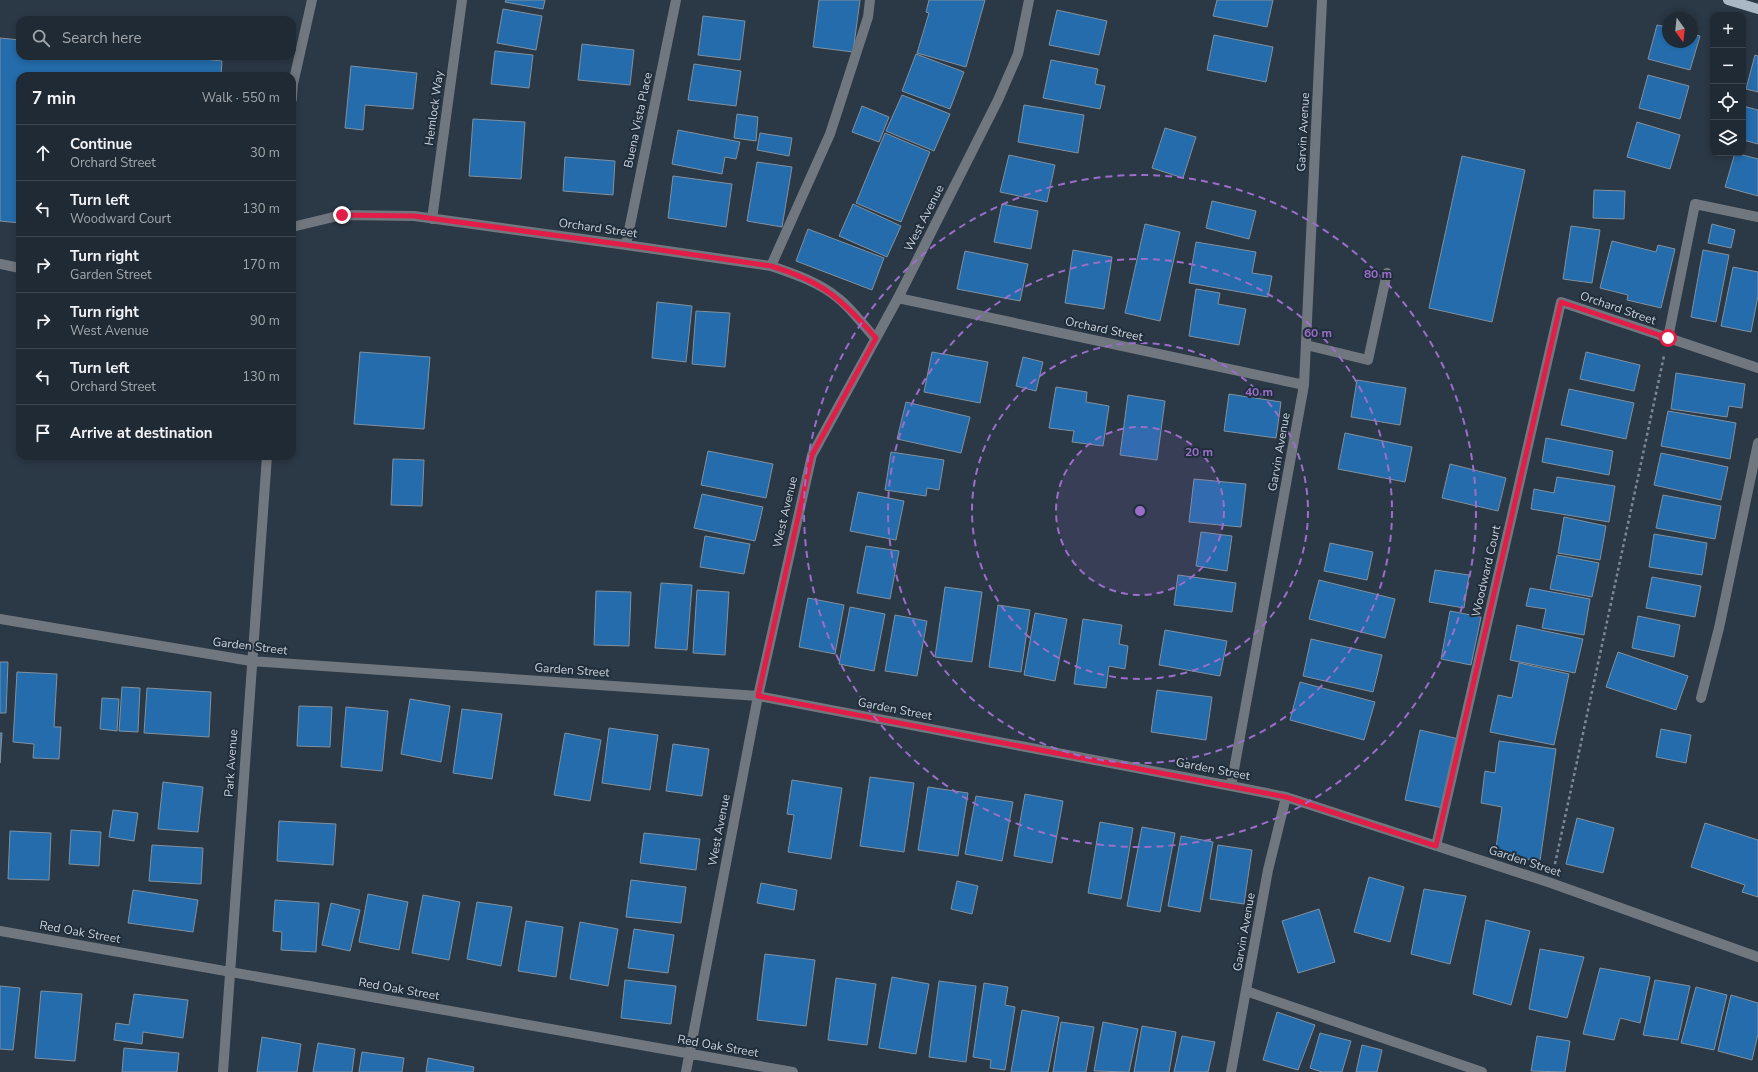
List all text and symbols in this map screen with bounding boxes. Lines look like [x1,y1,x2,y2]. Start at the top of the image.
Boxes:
north arrow [1662,12,1698,48]
map controls [1710,12,1746,156]
button: + [1710,12,1746,48]
search box [16,16,296,60]
icon: search [30,27,52,49]
text: Search here [62,28,142,48]
button: − [1710,48,1746,84]
street label: Hemlock Way [421,69,447,147]
street label: Buena Vista Place [620,71,656,169]
button: locate [1710,84,1746,120]
text: 7 min [32,87,76,110]
text: Walk · 550 m [202,89,280,107]
street label: Garvin Avenue [1293,92,1313,172]
button: layers [1710,120,1746,156]
text: Continue [70,134,132,154]
icon: ahead [32,142,54,164]
text: 30 m [250,144,280,162]
text: Orchard Street [70,154,156,172]
street label: West Avenue [900,182,948,254]
text: Turn left [70,190,129,210]
icon: left [32,198,54,220]
text: 130 m [242,200,280,218]
route end [333,206,351,224]
text: Woodward Court [70,210,171,228]
street label: Orchard Street [558,215,639,242]
text: Turn right [70,246,139,266]
icon: right [32,254,54,276]
text: 170 m [242,256,280,274]
text: Garden Street [70,266,152,284]
text: 80 m [1364,266,1392,282]
street label: Orchard Street [1578,288,1659,329]
text: Turn right [70,302,139,322]
icon: right [32,310,54,332]
text: 90 m [250,312,280,330]
street label: Orchard Street [1064,313,1145,345]
text: West Avenue [70,322,149,340]
text: 60 m [1304,325,1332,341]
route start [1659,329,1677,347]
text: Turn left [70,358,129,378]
icon: left [32,366,54,388]
text: 130 m [242,368,280,386]
text: Orchard Street [70,378,156,396]
text: 40 m [1245,384,1273,400]
street label: Garvin Avenue [1264,411,1294,493]
icon: arrive [32,422,54,444]
text: Arrive at destination [70,423,213,443]
text: 20 m [1185,444,1213,460]
street label: West Avenue [769,475,801,549]
centre of rings [1133,504,1147,518]
street label: Woodward Court [1468,523,1504,618]
street label: Garden Street [212,633,289,659]
street label: Garden Street [534,659,611,681]
street label: Garden Street [857,694,934,724]
street label: Park Avenue [221,729,241,797]
street label: Garden Street [1175,754,1252,784]
street label: West Avenue [704,793,734,867]
street label: Garden Street [1487,842,1564,880]
street label: Garvin Avenue [1229,891,1259,973]
street label: Red Oak Street [38,917,122,947]
street label: Red Oak Street [357,974,441,1004]
street label: Red Oak Street [676,1031,760,1061]

